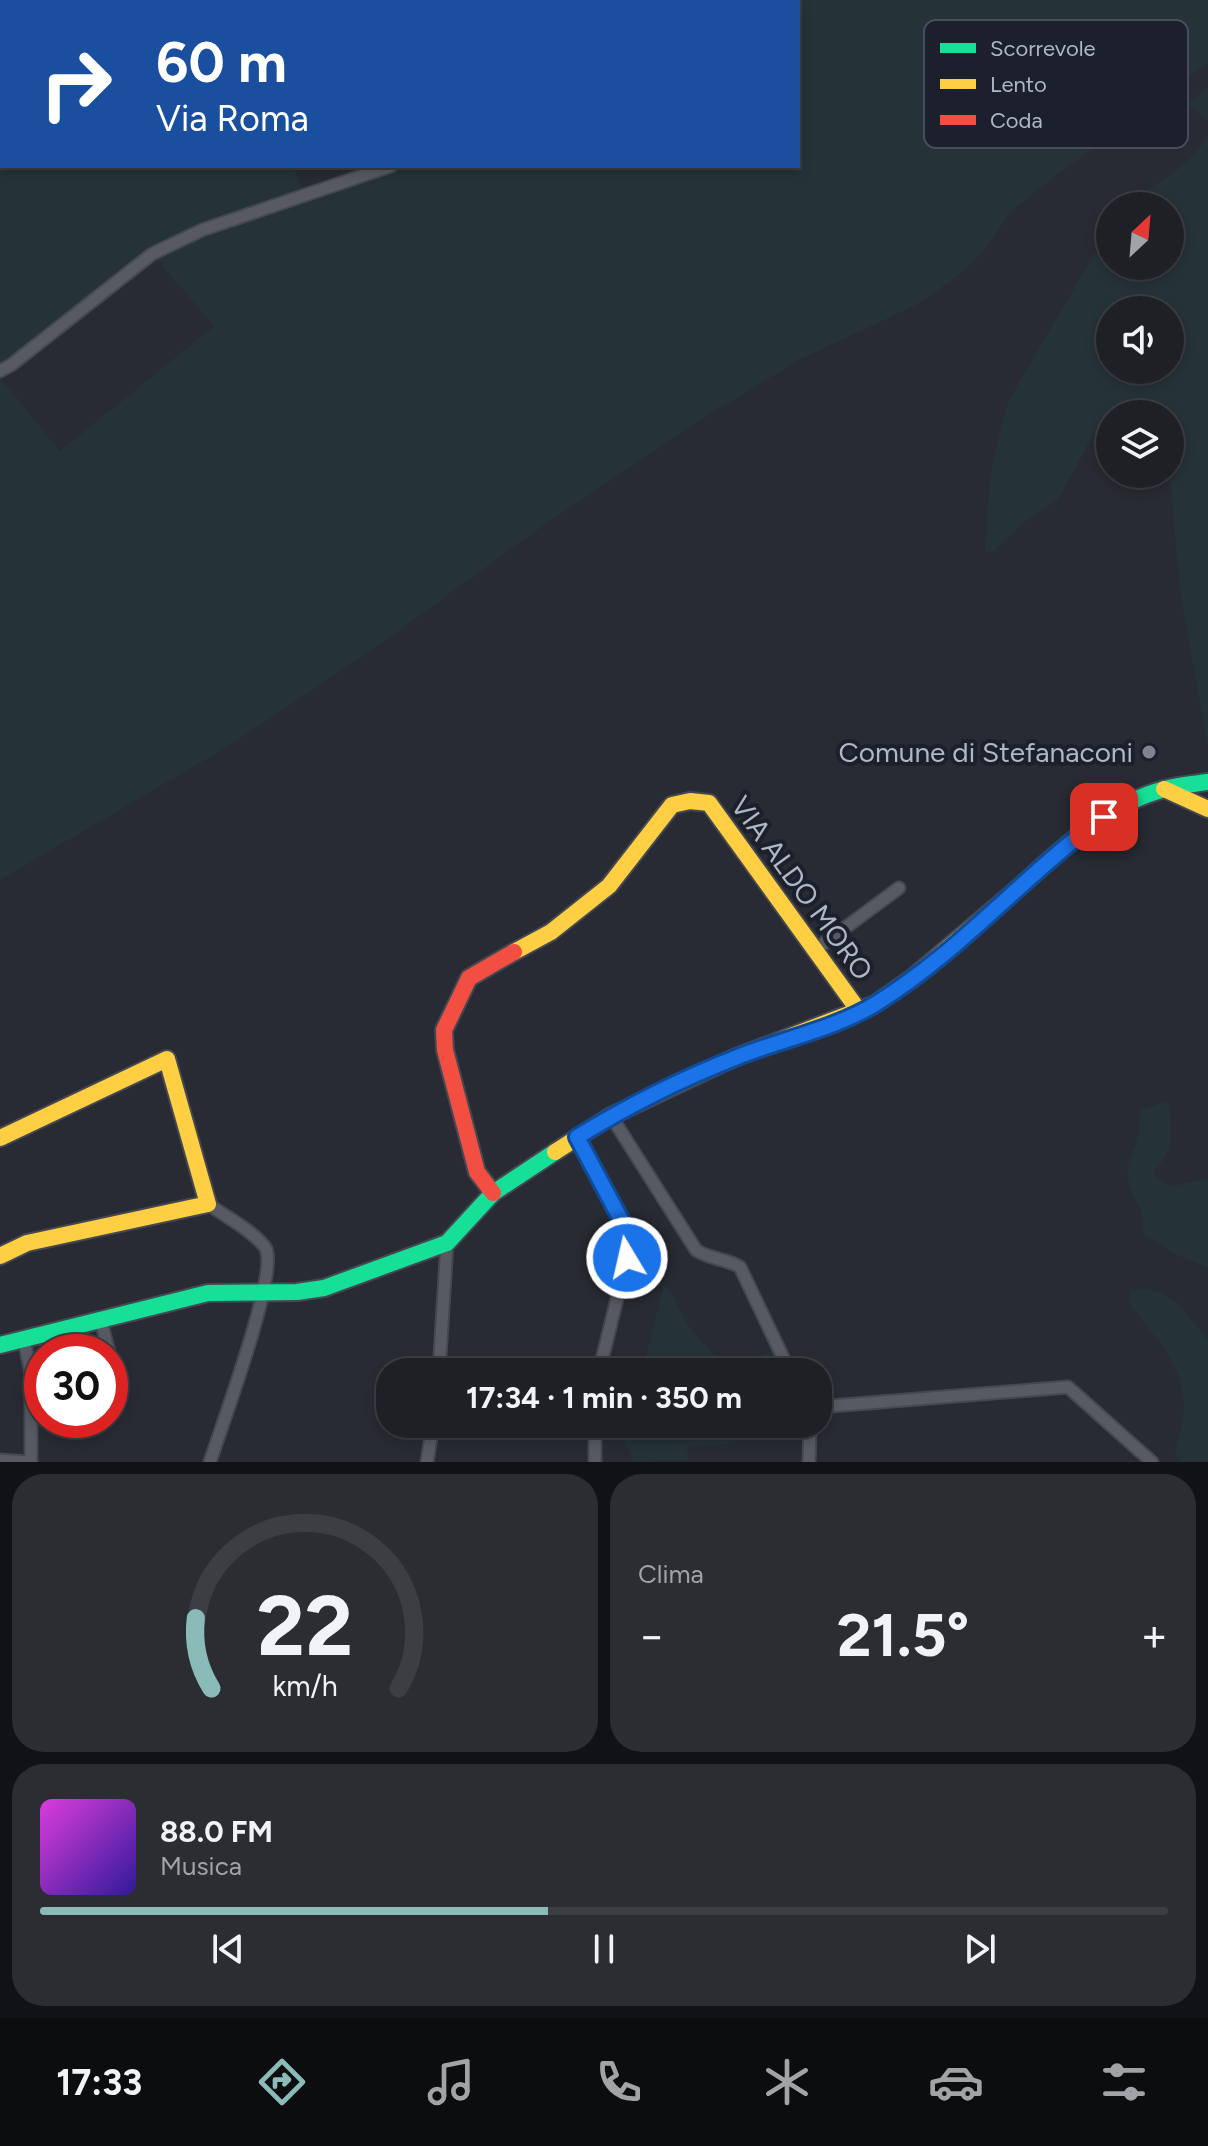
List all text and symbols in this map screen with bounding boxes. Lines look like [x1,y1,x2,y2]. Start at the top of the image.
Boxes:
legend [924,20,1188,148]
text: 60 m [156,29,287,96]
icon: right [24,32,128,136]
text: Scorrevole [990,35,1096,62]
text: Lento [990,71,1047,98]
text: Via Roma [156,97,309,140]
text: Coda [990,107,1043,134]
north arrow [1096,192,1184,280]
map controls [1096,192,1184,488]
button: sound [1096,296,1184,384]
button: layers [1096,400,1184,488]
place label: Comune di Stefanaconi [839,735,1133,769]
marker: Comune di Stefanaconi [1140,743,1158,761]
pin [1070,783,1138,851]
street label: VIA ALDO MORO [724,789,880,987]
icon: arrive [1082,795,1126,839]
position arrow [585,1216,669,1300]
speed limit sign: 30 [24,1334,128,1438]
text: 17:34 · 1 min · 350 m [466,1379,742,1416]
text: Clima [638,1558,704,1590]
text: 22 [257,1576,353,1676]
text: 21.5° [837,1599,969,1671]
text: − [638,1609,665,1662]
text: + [1141,1609,1168,1662]
text: km/h [272,1669,338,1703]
text: 88.0 FM [160,1813,273,1850]
text: Musica [160,1850,242,1882]
icon: previous [206,1927,250,1971]
icon: pause [582,1927,626,1971]
icon: next [958,1927,1002,1971]
icon: directions [254,2054,310,2110]
icon: music [423,2054,479,2110]
icon: phone [591,2054,647,2110]
icon: climate [759,2054,815,2110]
icon: car [928,2054,984,2110]
icon: filters [1096,2054,1152,2110]
text: 17:33 [56,2061,142,2104]

